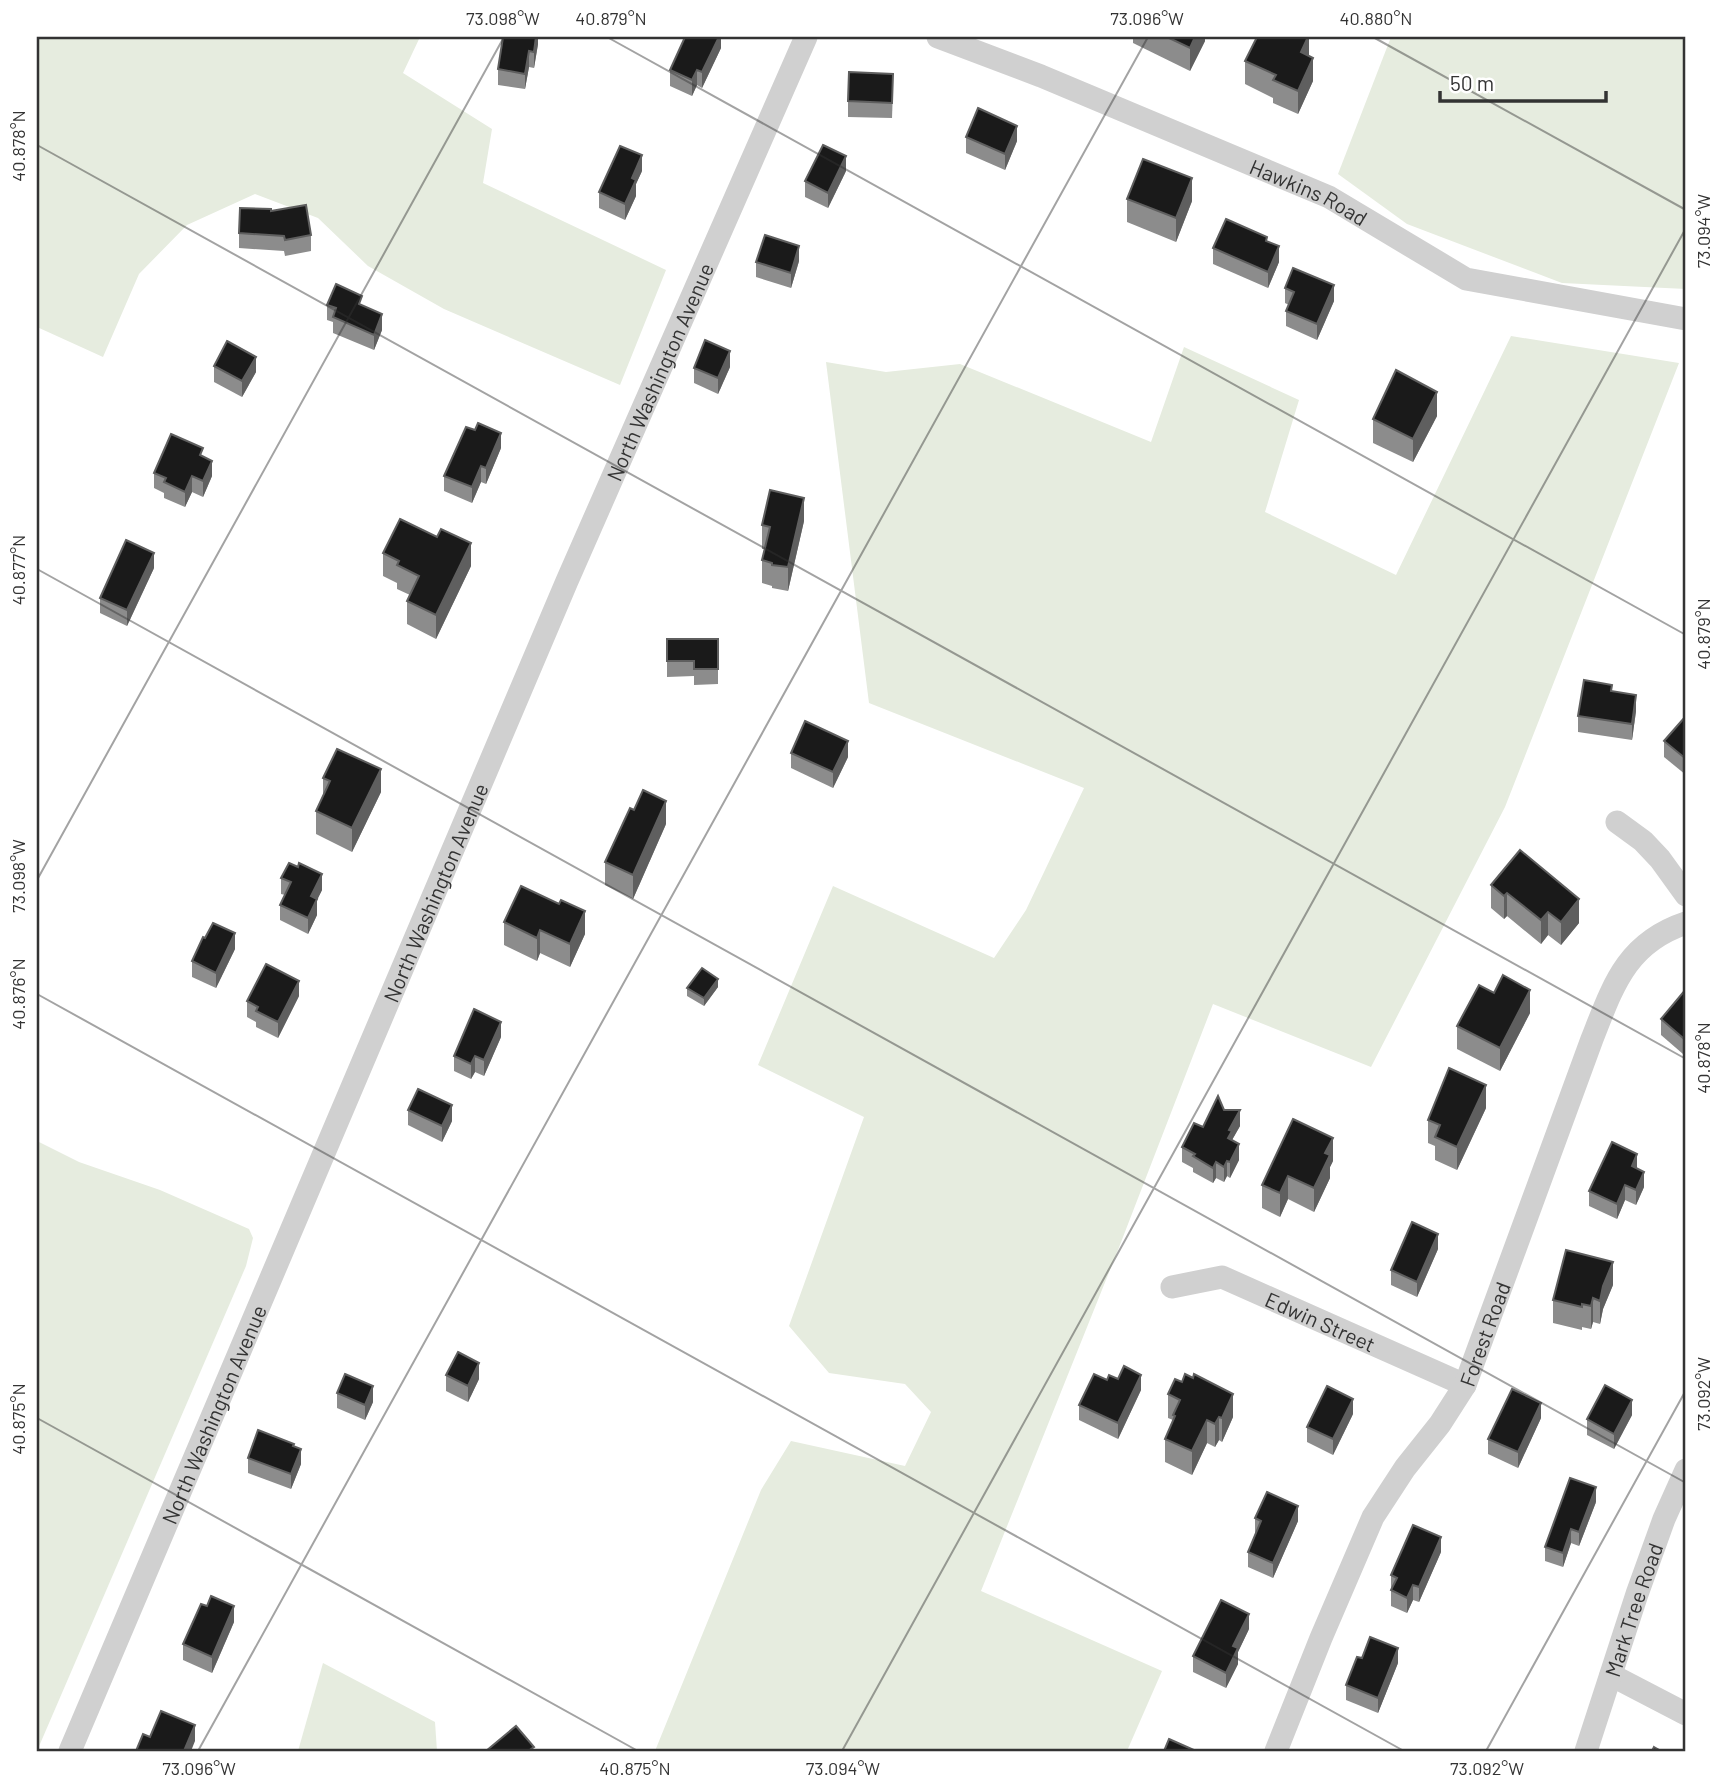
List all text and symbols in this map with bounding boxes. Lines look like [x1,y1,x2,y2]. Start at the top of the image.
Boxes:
text: 73.098°W [466,7,540,29]
text: 40.879°N [575,7,647,29]
text: 73.096°W [1110,7,1184,29]
text: 40.880°N [1339,7,1413,29]
scale bar [1440,60,1606,104]
text: 50 m [1450,70,1494,95]
text: 40.878°N [7,110,29,182]
street label: Hawkins Road [1246,153,1373,230]
text: 73.094°W [1692,194,1714,268]
street label: North Washington Avenue [600,259,718,484]
text: 40.877°N [7,535,29,605]
text: 40.879°N [1692,598,1714,670]
street label: North Washington Avenue [377,779,492,1006]
text: 73.098°W [7,839,29,913]
text: 40.876°N [7,958,29,1030]
text: 40.878°N [1692,1022,1714,1094]
street label: Forest Road [1453,1278,1514,1389]
street label: Edwin Street [1262,1286,1380,1356]
street label: North Washington Avenue [156,1301,271,1527]
text: 73.092°W [1692,1357,1714,1431]
text: 40.875°N [7,1383,29,1455]
street label: Mark Tree Road [1599,1539,1667,1680]
text: 73.096°W [162,1757,236,1779]
text: 40.875°N [599,1757,671,1779]
text: 73.094°W [806,1757,880,1779]
text: 73.092°W [1450,1757,1524,1779]

